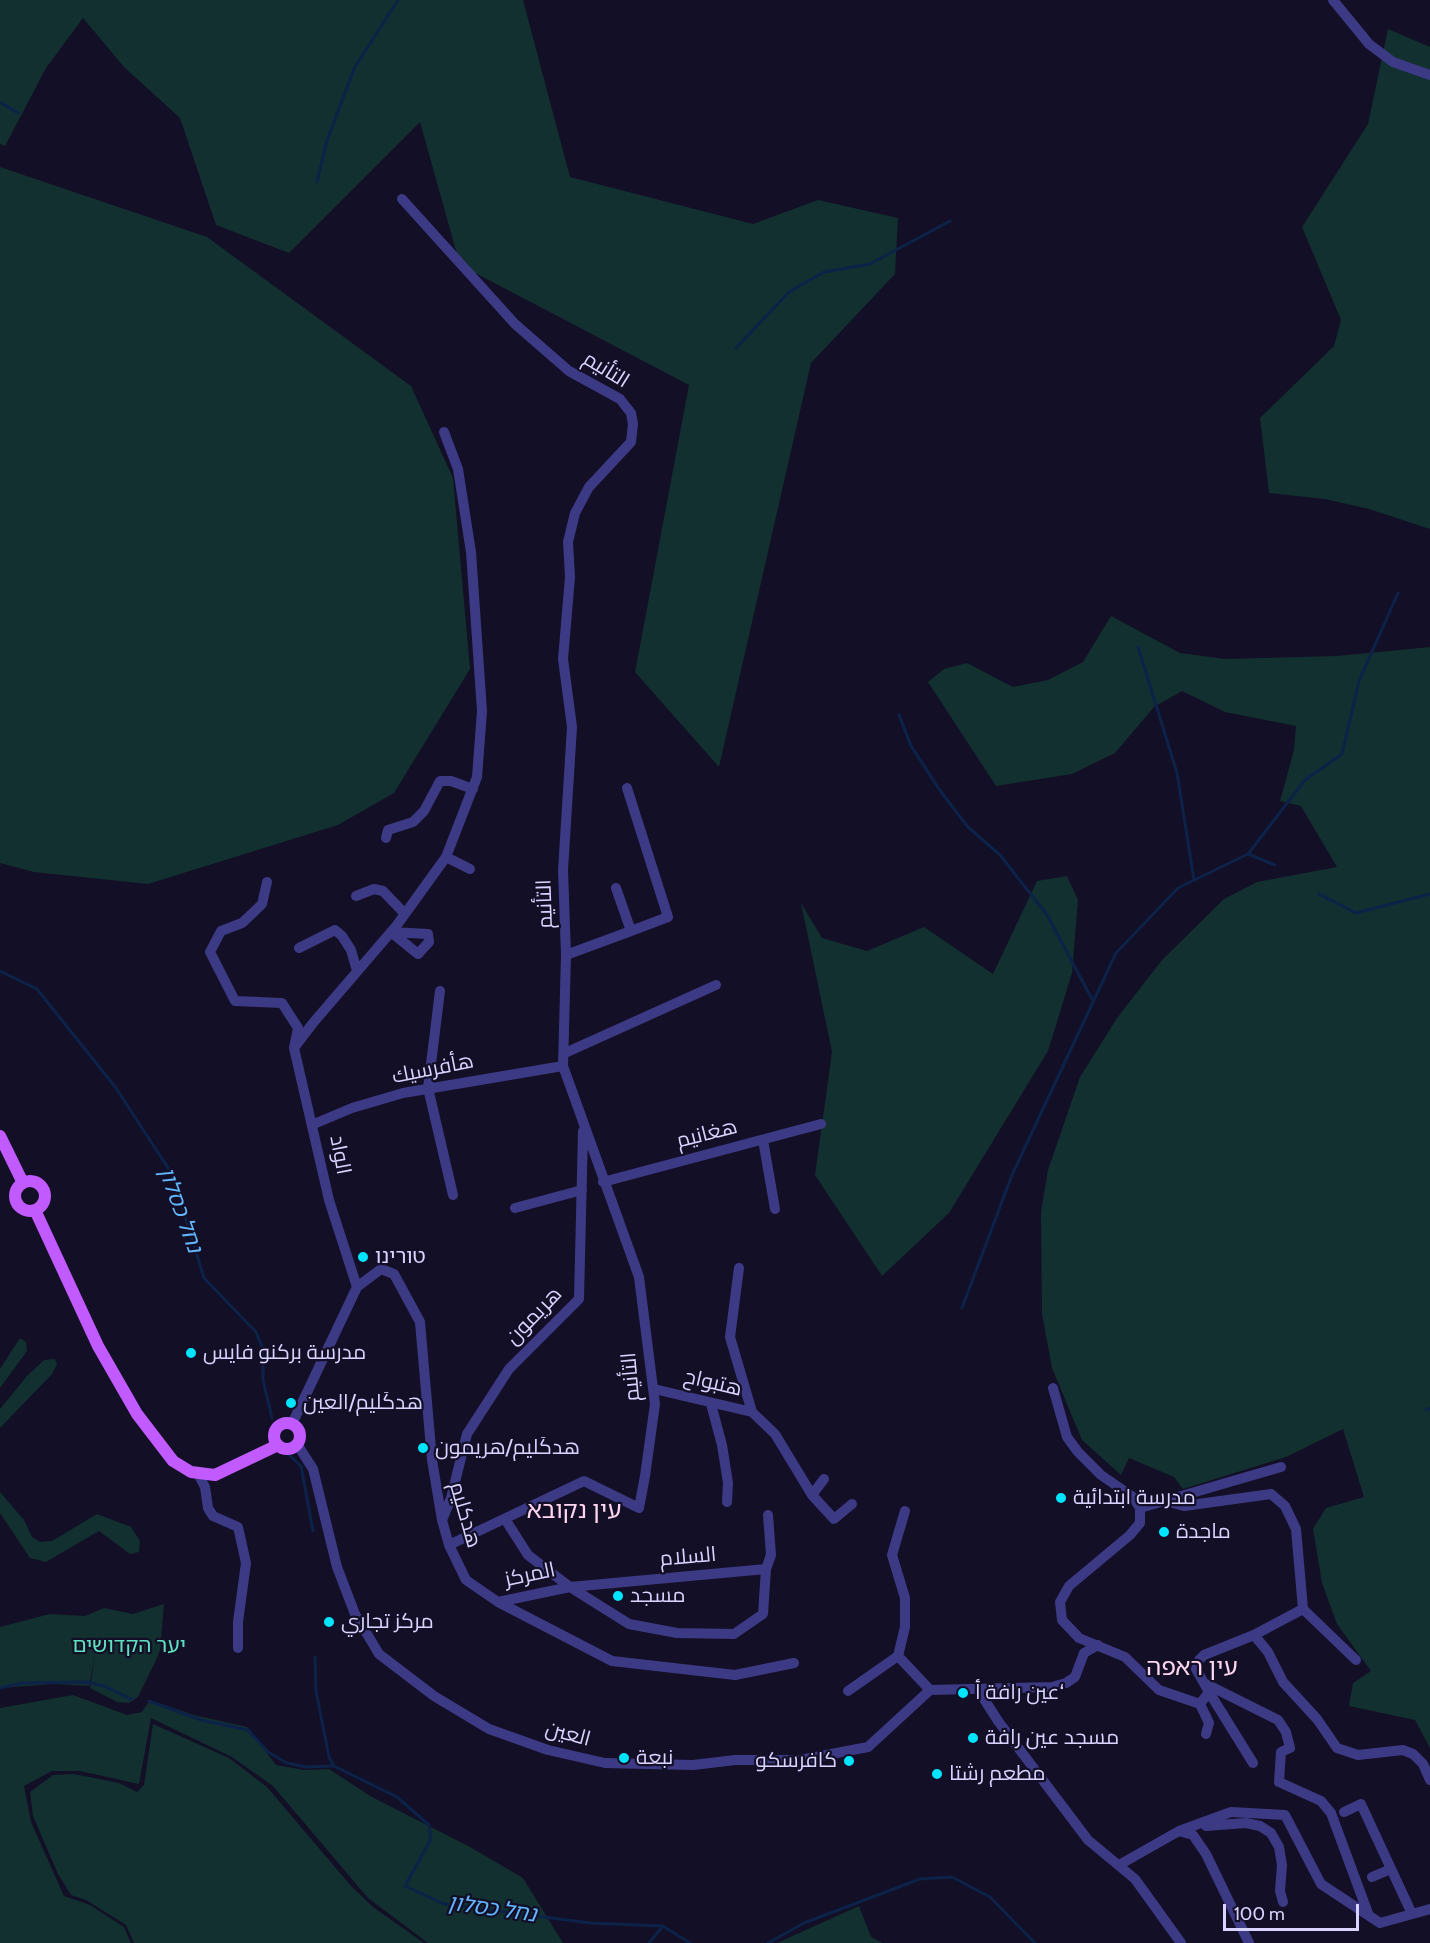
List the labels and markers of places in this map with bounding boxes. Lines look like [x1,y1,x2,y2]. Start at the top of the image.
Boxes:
place label: טורינו [375,1244,426,1270]
marker: טורינו [356,1250,370,1264]
place label: مدرسة بركنو فايس [203,1340,366,1366]
marker: مدرسة بركنو فايس [184,1346,198,1360]
place label: هدكَليم/العين [303,1390,423,1416]
marker: هدكَليم/العين [284,1396,298,1410]
place label: هدكَليم/هريمون [435,1435,580,1461]
marker: هدكَليم/هريمون [416,1441,430,1455]
place label: مدرسة ابتدائية [1073,1485,1196,1511]
marker: مدرسة ابتدائية [1054,1491,1068,1505]
place label: ماجدة [1176,1519,1231,1545]
marker: ماجدة [1157,1525,1171,1539]
place label: مسجد [630,1583,685,1609]
marker: مسجد [611,1589,625,1603]
place label: مركز تجاري [341,1609,434,1635]
marker: مركز تجاري [322,1615,336,1629]
place label: عين رافة أ‘ [975,1680,1064,1706]
marker: عين رافة أ‘ [956,1686,970,1700]
place label: مسجد عين رافة [985,1725,1119,1751]
marker: مسجد عين رافة [966,1731,980,1745]
place label: نبعة [636,1745,673,1771]
place label: كافرسكو [755,1748,837,1774]
marker: نبعة [617,1751,631,1765]
marker: كافرسكو [842,1754,856,1768]
place label: مطعم رشتا [949,1761,1045,1787]
marker: مطعم رشتا [930,1767,944,1781]

